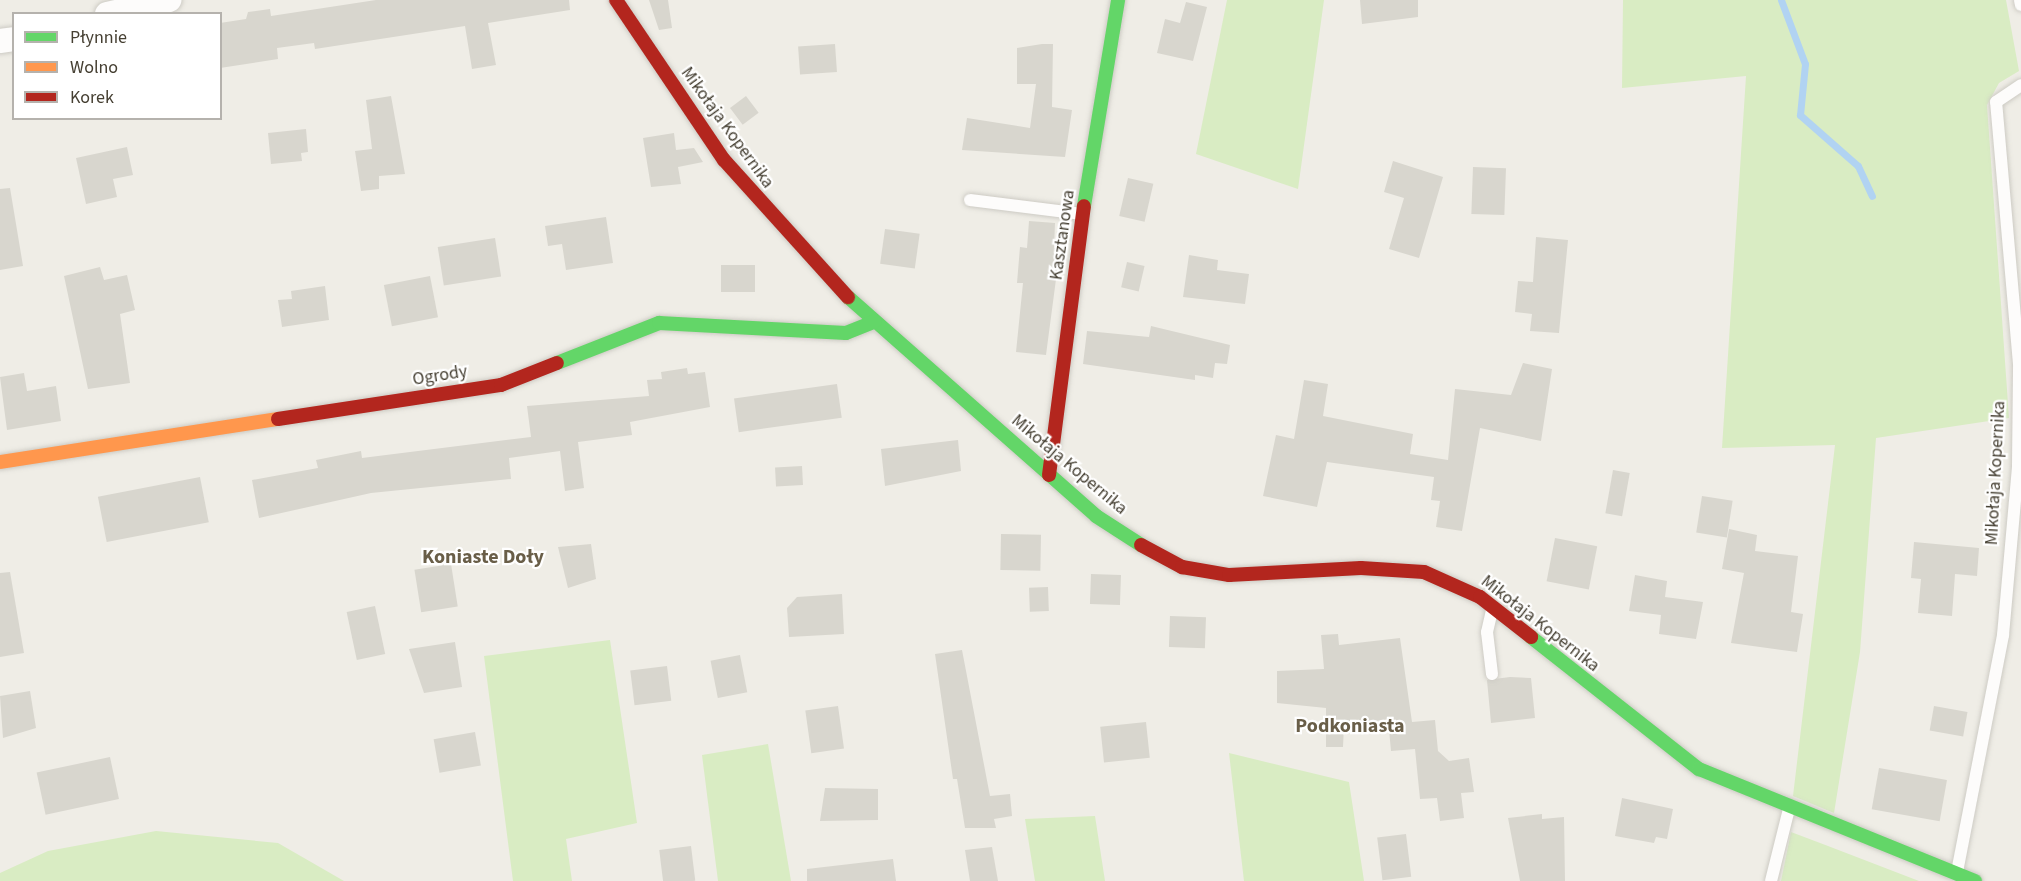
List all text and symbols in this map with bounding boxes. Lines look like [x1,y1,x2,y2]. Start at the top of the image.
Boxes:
legend [12,12,222,120]
text: Płynnie [70,25,127,50]
text: Wolno [70,55,118,80]
street label: Mikołaja Kopernika [676,63,778,193]
text: Korek [70,85,114,110]
street label: Kasztanowa [1046,189,1080,281]
street label: Ogrody [411,361,469,391]
street label: Mikołaja Kopernika [1981,400,2011,546]
street label: Mikołaja Kopernika [1007,410,1131,520]
district label: Koniaste Doły [422,545,544,569]
street label: Mikołaja Kopernika [1476,571,1604,677]
district label: Podkoniasta [1295,714,1405,738]

